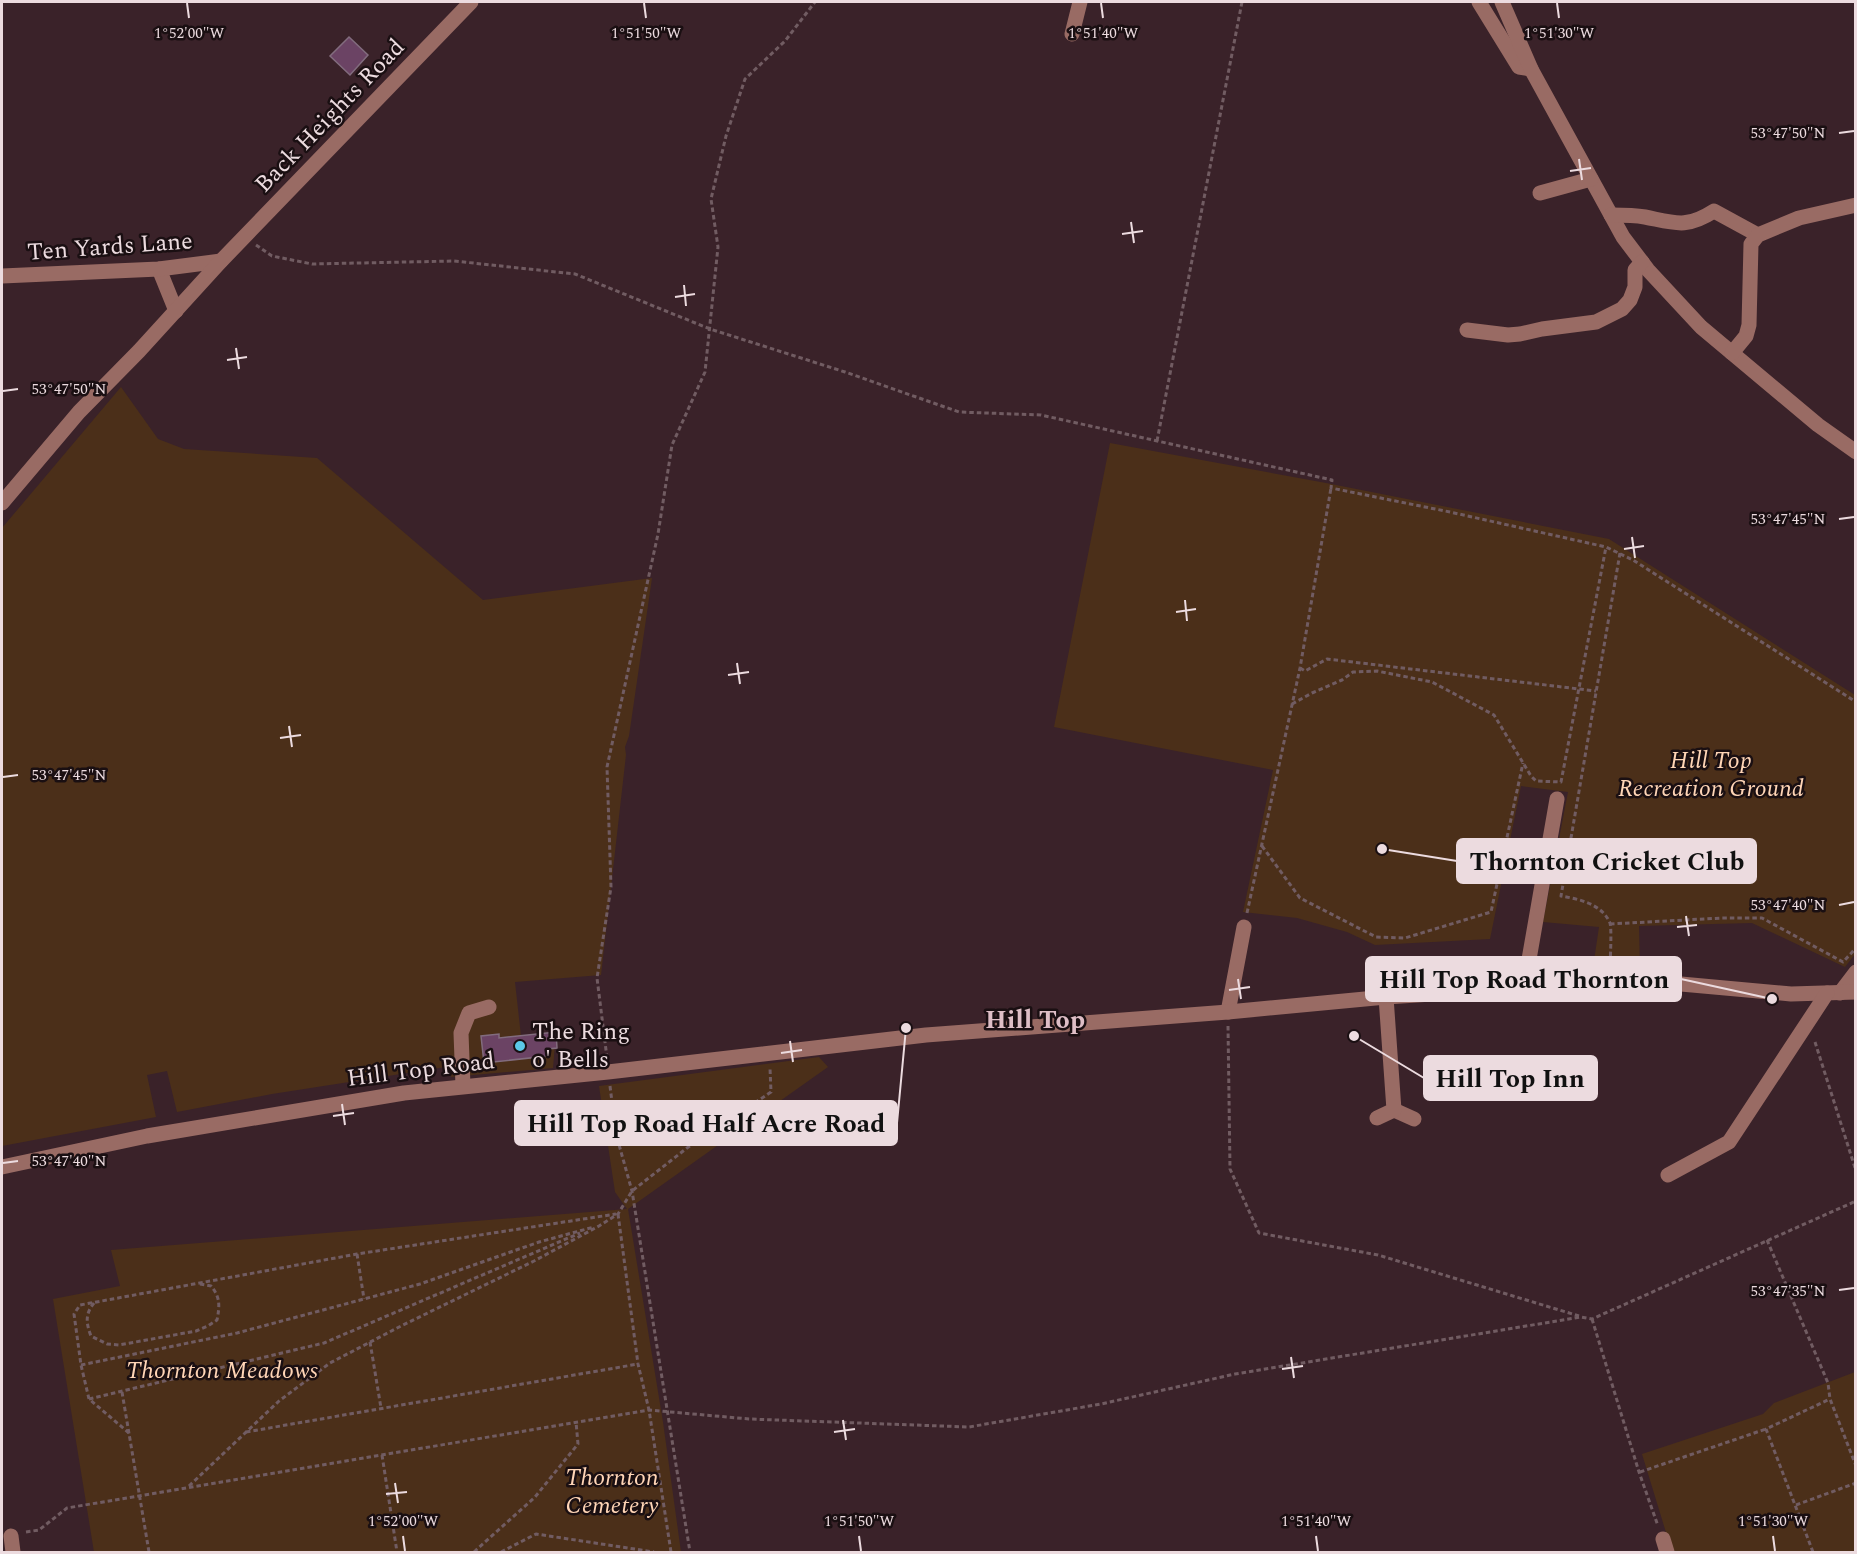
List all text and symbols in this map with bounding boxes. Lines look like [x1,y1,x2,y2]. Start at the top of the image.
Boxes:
text: 1°52'00"W [154,22,224,45]
text: 1°51'50"W [611,22,681,45]
text: 1°51'40"W [1068,22,1138,45]
text: 1°51'30"W [1524,22,1594,45]
street label: Back Heights Road [247,31,413,201]
text: 53°47'50"N [1751,122,1826,145]
street label: Ten Yards Lane [26,223,194,271]
text: 53°47'50"N [32,378,107,401]
text: 53°47'45"N [1751,508,1826,531]
park label: Hill Top Recreation Ground [1618,743,1804,807]
text: 53°47'45"N [32,764,107,787]
callout: Thornton Cricket Club [1457,839,1756,883]
text: Thornton Cricket Club [1470,842,1744,882]
text: 53°47'40"N [1751,894,1826,917]
callout: Hill Top Road Thornton [1366,957,1681,1001]
text: Hill Top Road Thornton [1379,960,1669,1000]
district label: Hill Top [985,1000,1085,1040]
place label: The Ring o' Bells [532,1014,630,1078]
marker: The Ring o' Bells [513,1039,527,1053]
street label: Hill Top Road [345,1043,497,1097]
callout: Hill Top Inn [1424,1056,1597,1100]
text: Hill Top Inn [1435,1059,1585,1099]
callout: Hill Top Road Half Acre Road [515,1101,897,1145]
text: Hill Top Road Half Acre Road [527,1104,885,1144]
text: 53°47'40"N [32,1150,107,1173]
text: 53°47'35"N [1751,1280,1826,1303]
park label: Thornton Meadows [126,1353,318,1389]
park label: Thornton Cemetery [565,1460,659,1524]
text: 1°52'00"W [368,1510,438,1533]
text: 1°51'50"W [824,1510,894,1533]
text: 1°51'40"W [1281,1510,1351,1533]
text: 1°51'30"W [1738,1510,1808,1533]

